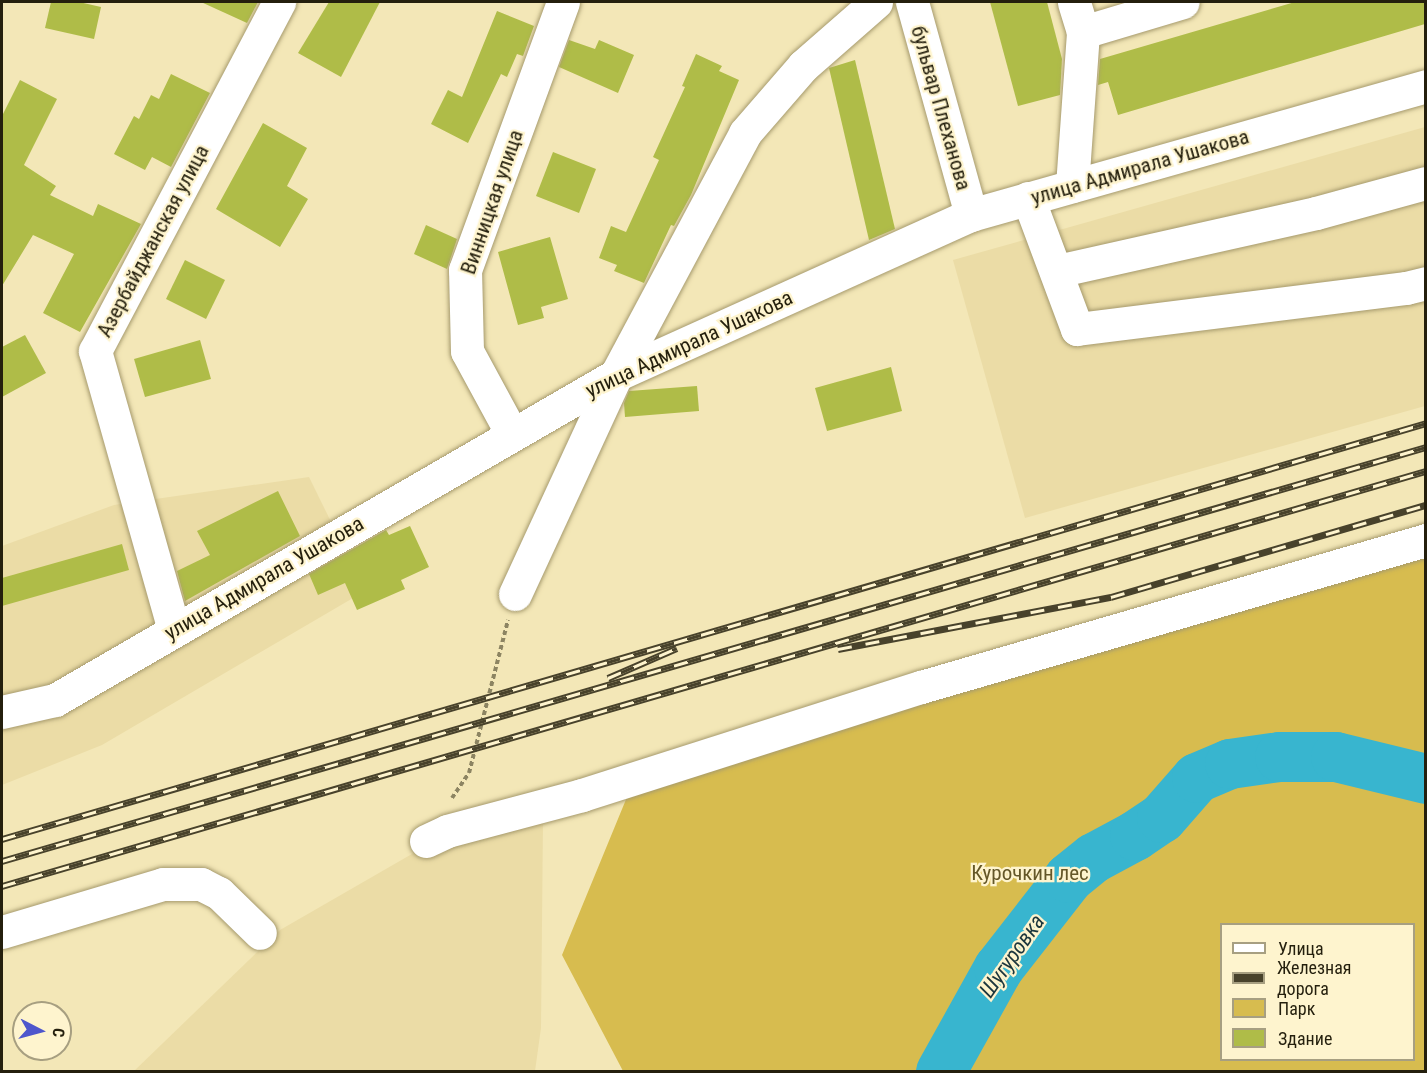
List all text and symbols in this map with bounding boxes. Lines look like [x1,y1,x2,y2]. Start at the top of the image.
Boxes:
street label: бульвар Плеханова [905,23,977,193]
street label: улица Адмирала Ушакова [1028,124,1252,210]
street label: Винницкая улица [455,126,529,278]
street label: Азербайджанская улица [92,141,214,341]
street label: улица Адмирала Ушакова [581,285,797,403]
street label: улица Адмирала Ушакова [160,511,368,645]
park label: Курочкин лес [971,860,1089,886]
water label: Шугуровка [974,909,1050,1003]
legend [1220,923,1415,1061]
text: Улица [1278,938,1324,959]
text: Железная дорога [1277,957,1352,999]
text: Парк [1278,998,1315,1019]
north arrow [12,1001,72,1061]
text: С [48,1027,68,1038]
text: Здание [1278,1028,1332,1049]

